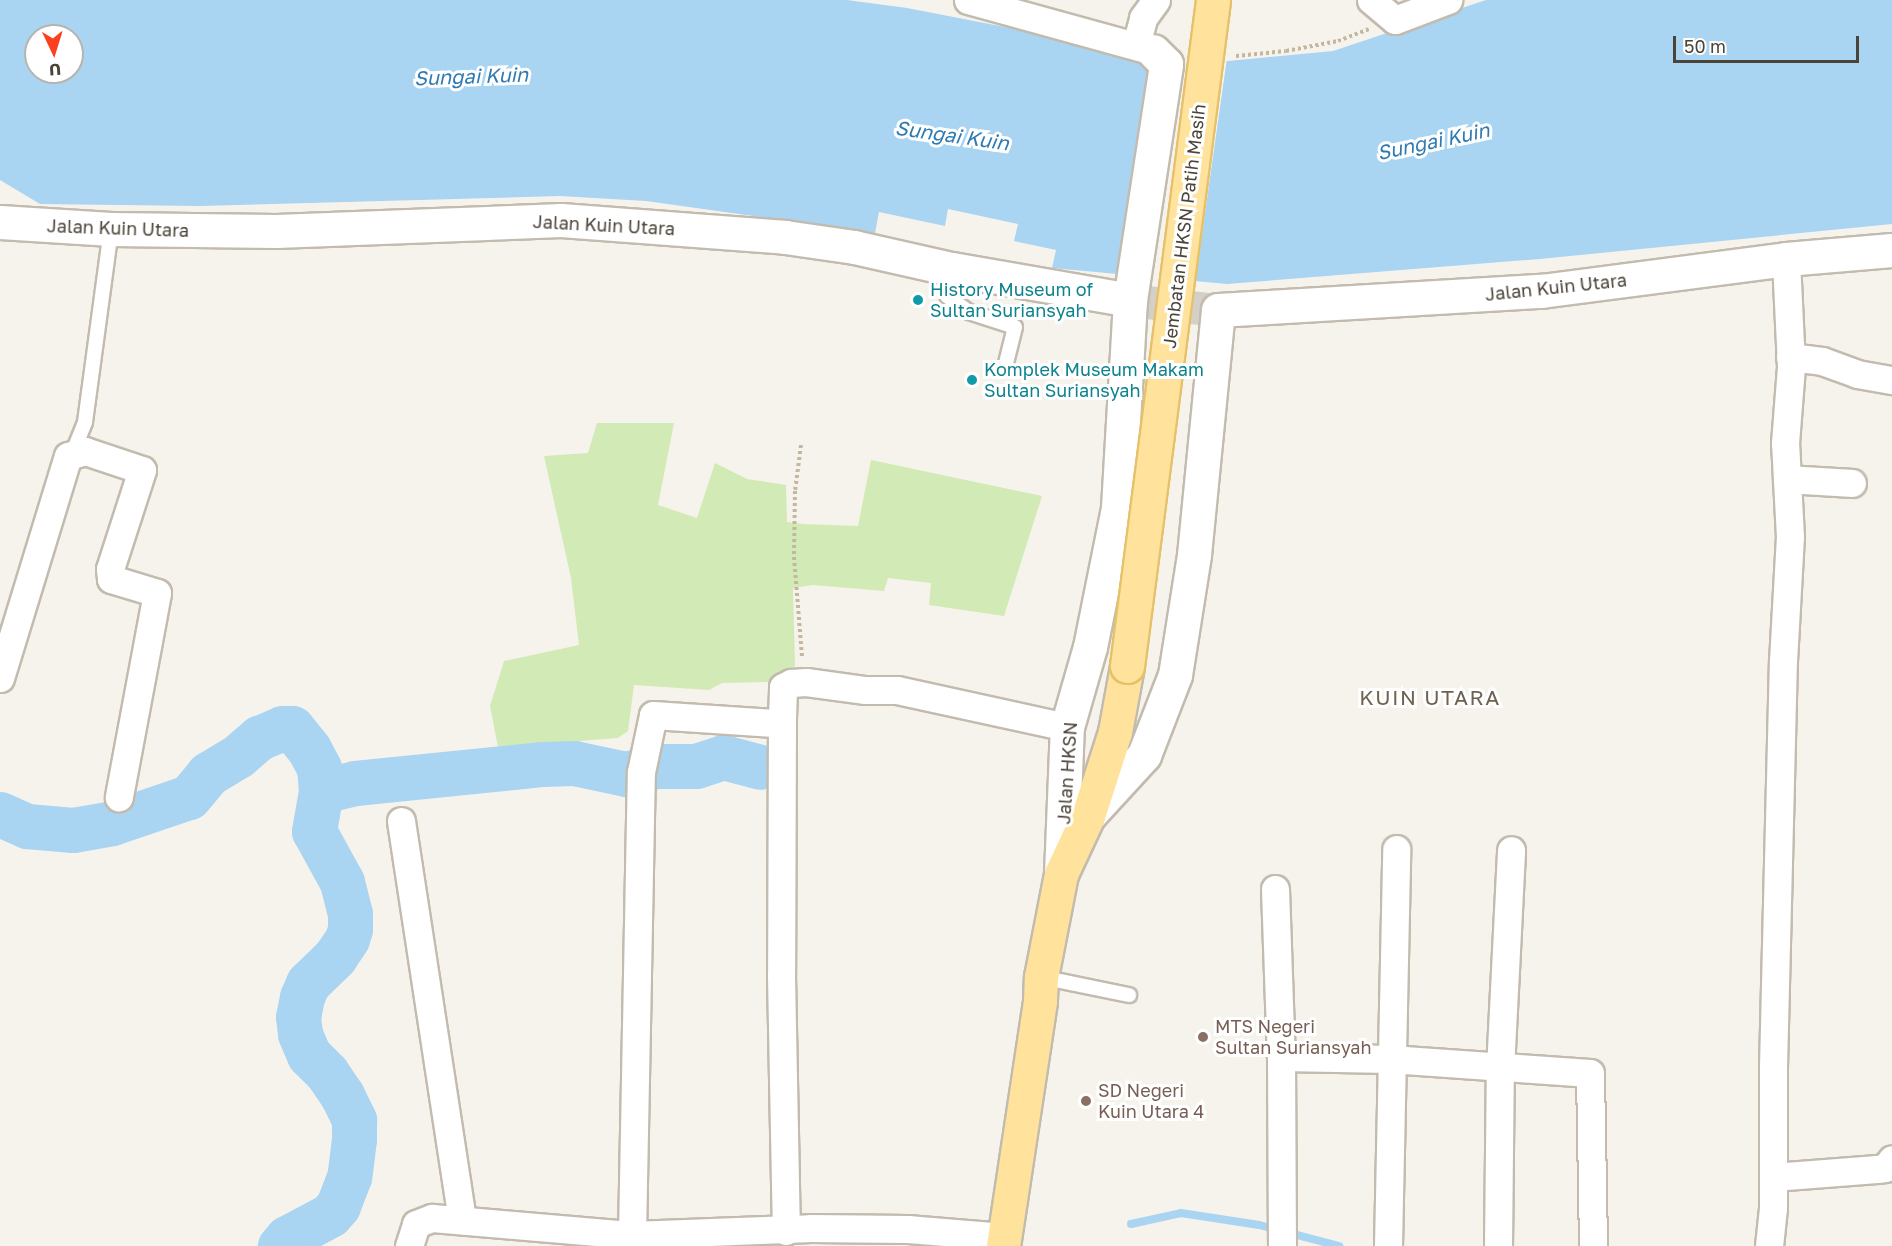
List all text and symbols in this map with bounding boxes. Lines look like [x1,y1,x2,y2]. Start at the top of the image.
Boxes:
north arrow [24,24,84,84]
scale bar [1676,24,1862,62]
text: 50 m [1684,35,1726,57]
text: U [49,60,62,80]
water label: Sungai Kuin [413,62,529,90]
street label: Jembatan HKSN Patih Masih [1158,103,1210,349]
water label: Sungai Kuin [894,115,1010,155]
water label: Sungai Kuin [1375,117,1491,165]
street label: Jalan Kuin Utara [532,210,676,240]
street label: Jalan Kuin Utara [46,215,190,241]
street label: Jalan Kuin Utara [1484,269,1628,305]
place label: History Museum of Sultan Suriansyah [930,279,1093,322]
marker: History Museum of Sultan Suriansyah [911,293,925,307]
place label: Komplek Museum Makam Sultan Suriansyah [984,359,1204,401]
marker: Komplek Museum Makam Sultan Suriansyah [965,373,979,387]
district label: KUIN UTARA [1359,684,1501,710]
street label: Jalan HKSN [1053,721,1081,825]
place label: MTS Negeri Sultan Suriansyah [1215,1016,1372,1058]
marker: MTS Negeri Sultan Suriansyah [1196,1030,1210,1044]
place label: SD Negeri Kuin Utara 4 [1098,1080,1204,1122]
marker: SD Negeri Kuin Utara 4 [1079,1094,1093,1108]

